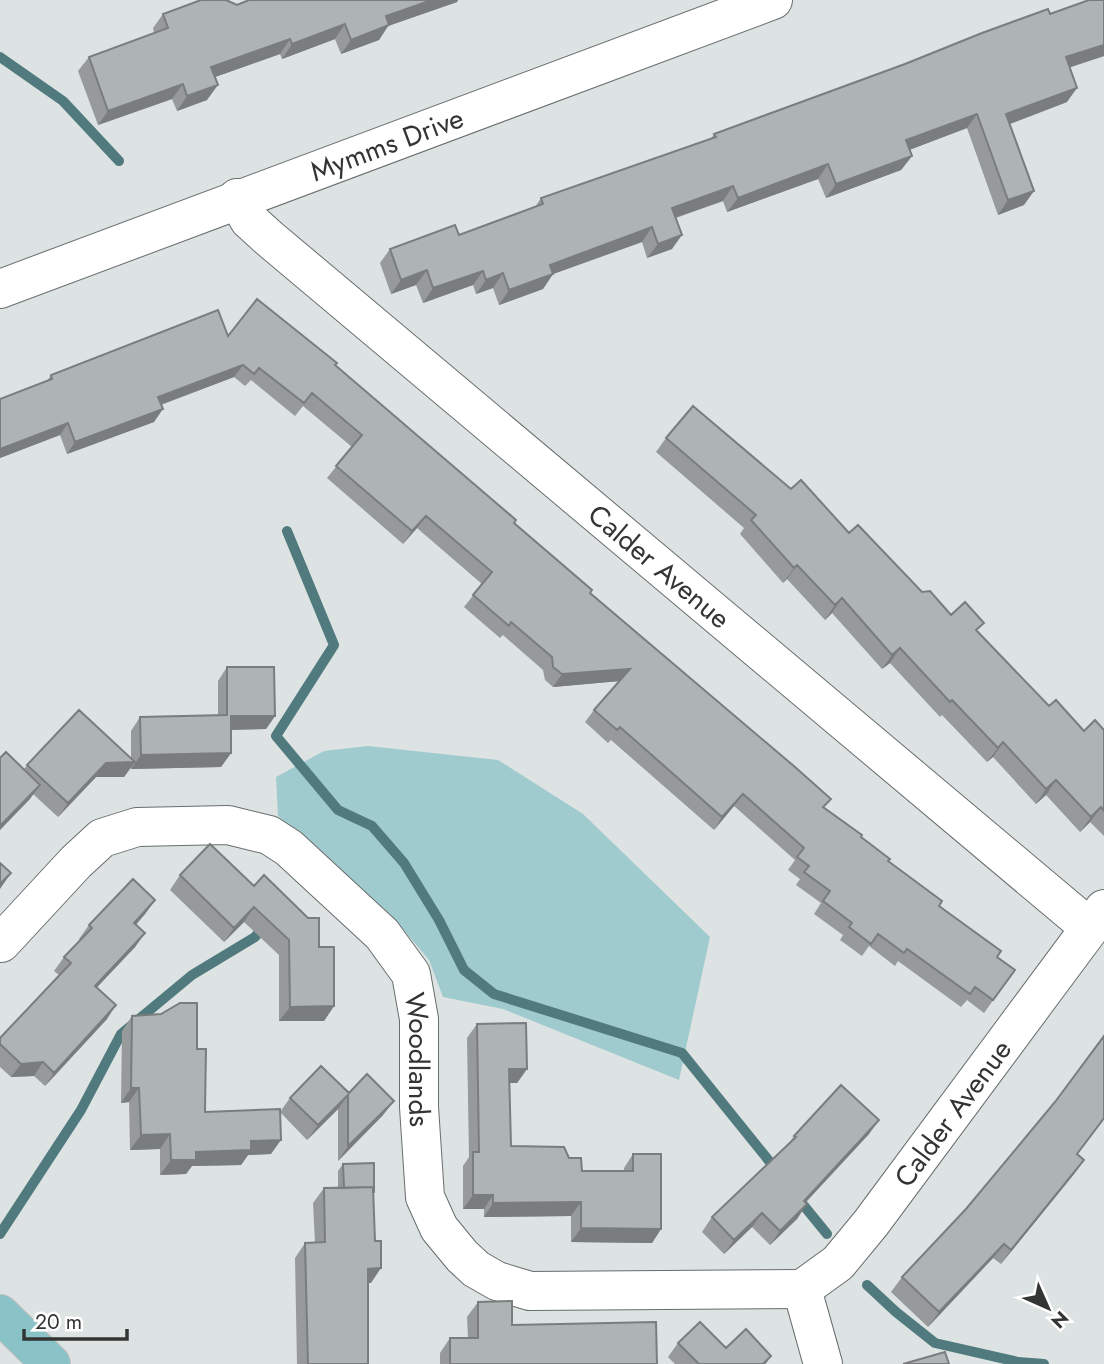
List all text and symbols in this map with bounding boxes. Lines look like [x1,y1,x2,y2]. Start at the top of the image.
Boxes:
street label: Mymms Drive [304,97,469,192]
street label: Calder Avenue [579,494,739,638]
street label: Woodlands [394,990,441,1128]
street label: Calder Avenue [884,1031,1021,1196]
north arrow [1013,1273,1083,1343]
scale bar [24,1298,128,1342]
text: N [1045,1305,1075,1335]
text: 20 m [35,1307,82,1337]

